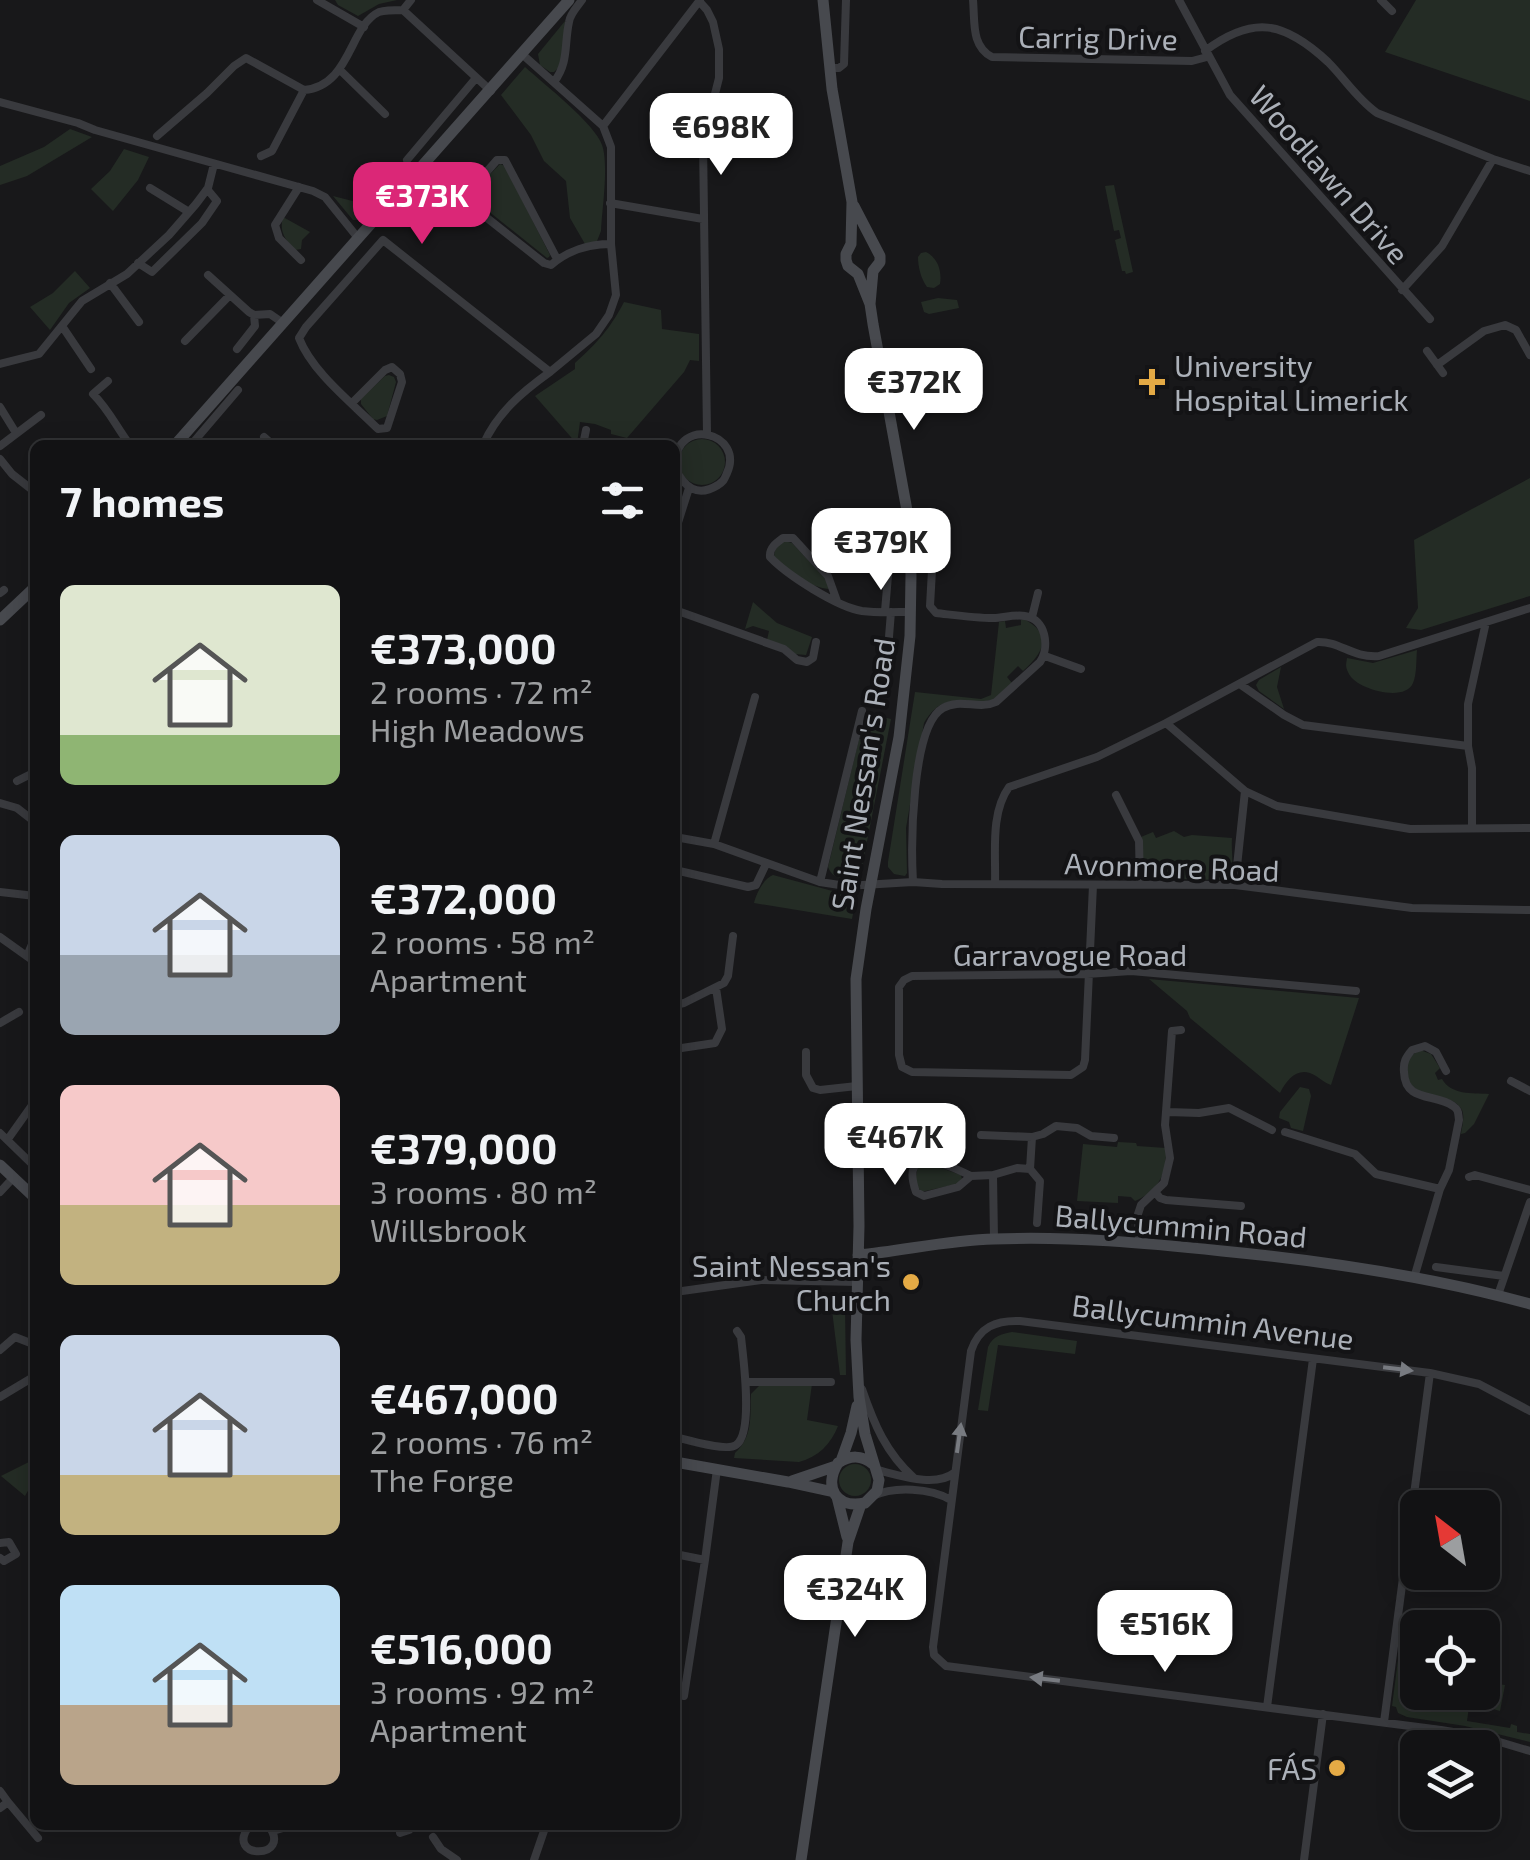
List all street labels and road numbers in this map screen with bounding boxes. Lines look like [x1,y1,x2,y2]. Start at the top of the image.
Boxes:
street label: Carrig Drive [1018,18,1178,56]
street label: Woodlawn Drive [1243,77,1417,271]
street label: Saint Nessan's Road [823,635,901,913]
street label: Avonmore Road [1064,844,1280,888]
street label: Garravogue Road [953,936,1187,972]
street label: Ballycummin Road [1053,1196,1309,1254]
street label: Ballycummin Avenue [1070,1286,1356,1356]

